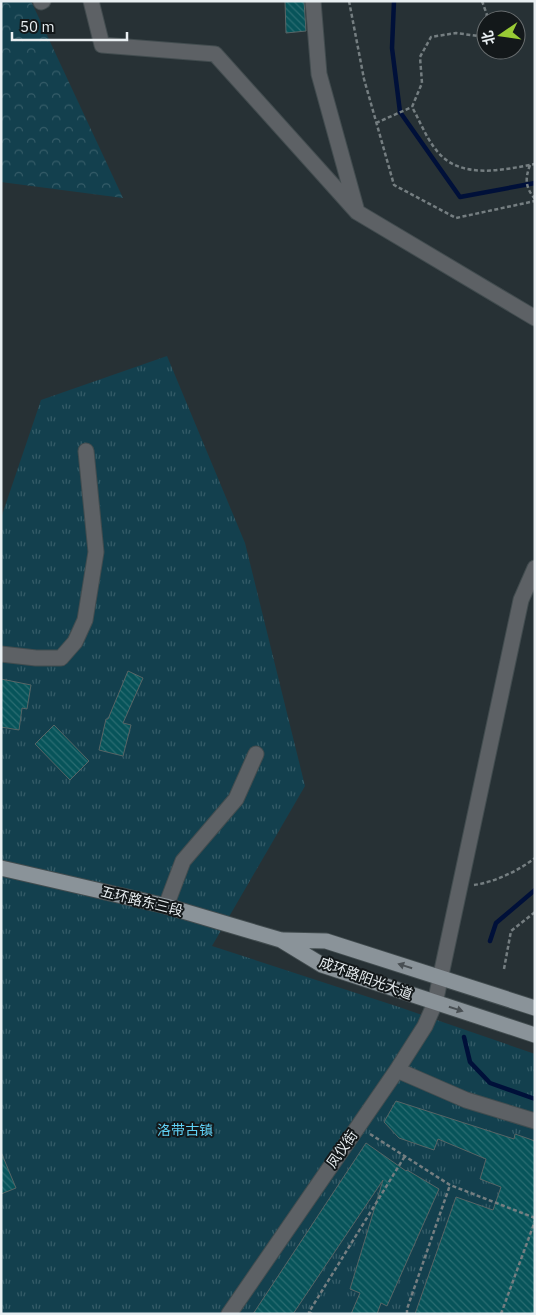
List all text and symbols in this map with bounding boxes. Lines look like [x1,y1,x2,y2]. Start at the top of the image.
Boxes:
scale bar [12,10,128,42]
north arrow [476,10,526,60]
text: 50 m [20,17,55,36]
text: 北 [478,29,499,47]
street label: 五环路东三段 [99,882,185,920]
street label: 成环路阳光大道 [317,953,415,1003]
one-way arrow [397,962,412,970]
one-way arrow [448,1006,463,1014]
park label: 洛带古镇 [157,1121,213,1139]
street label: 凤仪街 [323,1127,361,1171]

